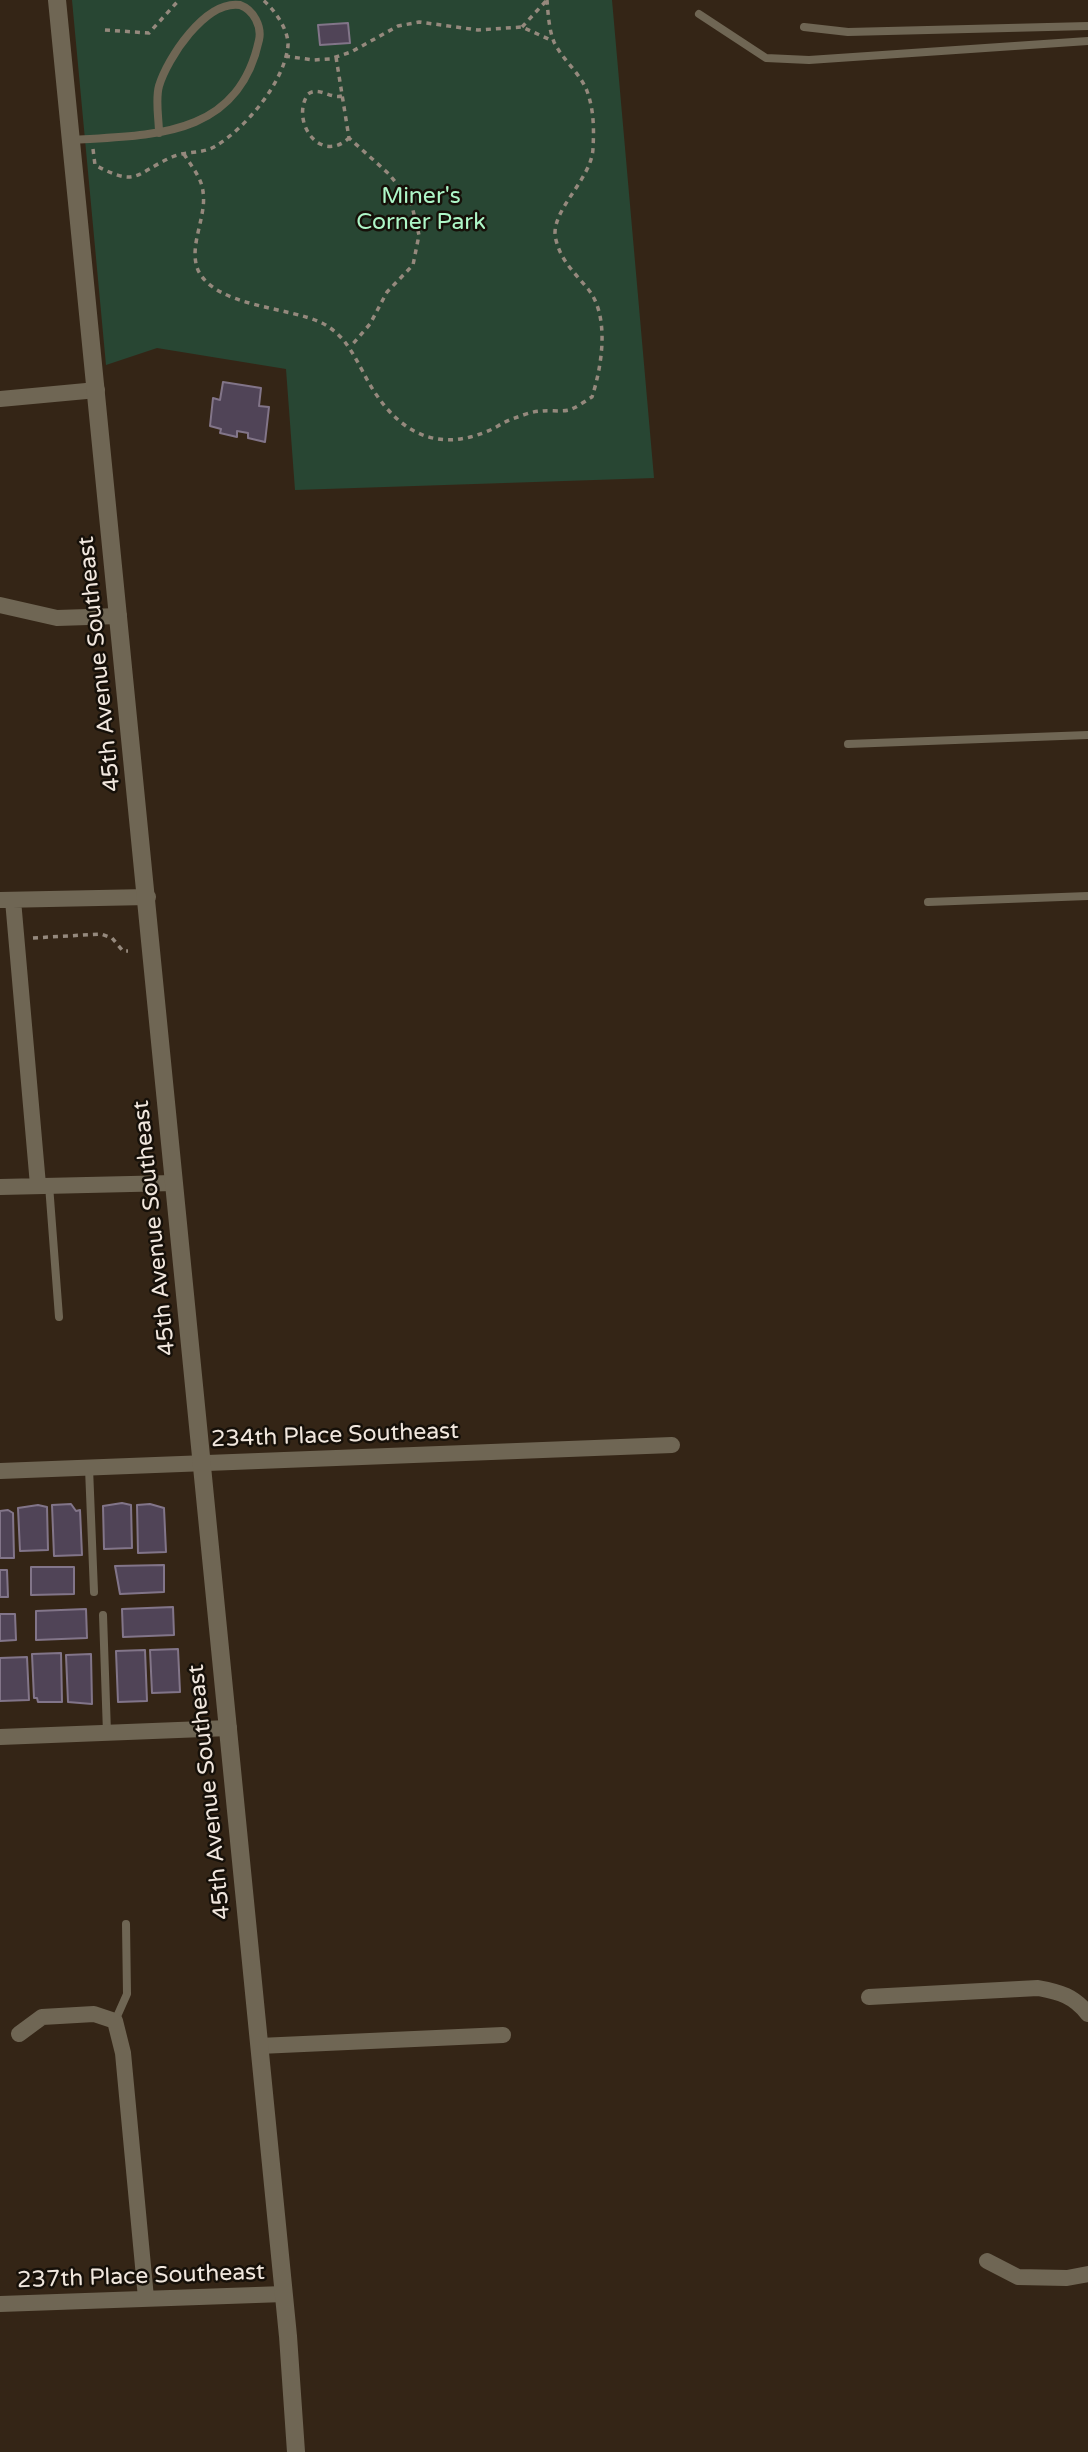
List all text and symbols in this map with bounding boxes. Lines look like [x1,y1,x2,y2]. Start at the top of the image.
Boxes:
park label: Miner's Corner Park [356,183,486,237]
street label: 45th Avenue Southeast [73,535,127,793]
street label: 45th Avenue Southeast [128,1099,182,1357]
street label: 234th Place Southeast [211,1418,459,1454]
street label: 45th Avenue Southeast [183,1663,237,1921]
street label: 237th Place Southeast [17,2259,265,2295]

